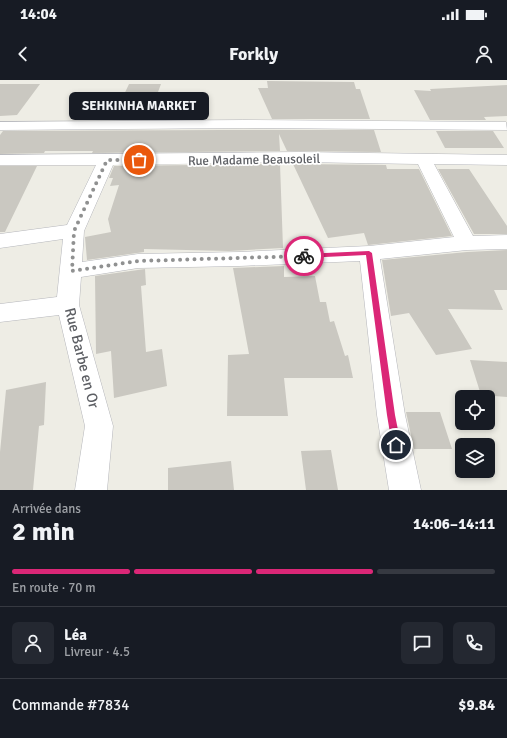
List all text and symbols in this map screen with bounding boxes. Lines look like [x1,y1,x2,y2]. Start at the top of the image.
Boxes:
text: 14:04 [20,5,57,23]
icon: back [12,43,34,65]
text: Forkly [229,43,278,65]
icon: person [473,43,495,65]
callout: SEHKINHA MARKET [69,92,209,120]
text: SEHKINHA MARKET [82,98,196,114]
pin [122,143,156,177]
icon: bag [128,149,150,171]
street label: Rue Madame Beausoleil [188,151,320,169]
courier [284,236,324,276]
icon: bike [293,245,315,267]
street label: Rue Barbe en Or [61,306,103,411]
map controls [455,390,495,478]
button: locate [455,390,495,430]
pin [379,428,413,462]
icon: home [385,434,407,456]
button: layers [455,438,495,478]
text: Arrivée dans [12,501,81,517]
text: 14:06–14:11 [413,515,495,533]
text: 2 min [12,516,75,548]
text: En route · 70 m [12,580,96,596]
button: person [12,622,54,664]
button: chat [401,622,443,664]
button: phone [453,622,495,664]
text: Léa [64,626,87,644]
text: Livreur · 4.5 [64,644,130,660]
text: Commande #7834 [12,696,129,714]
text: $9.84 [458,696,495,714]

